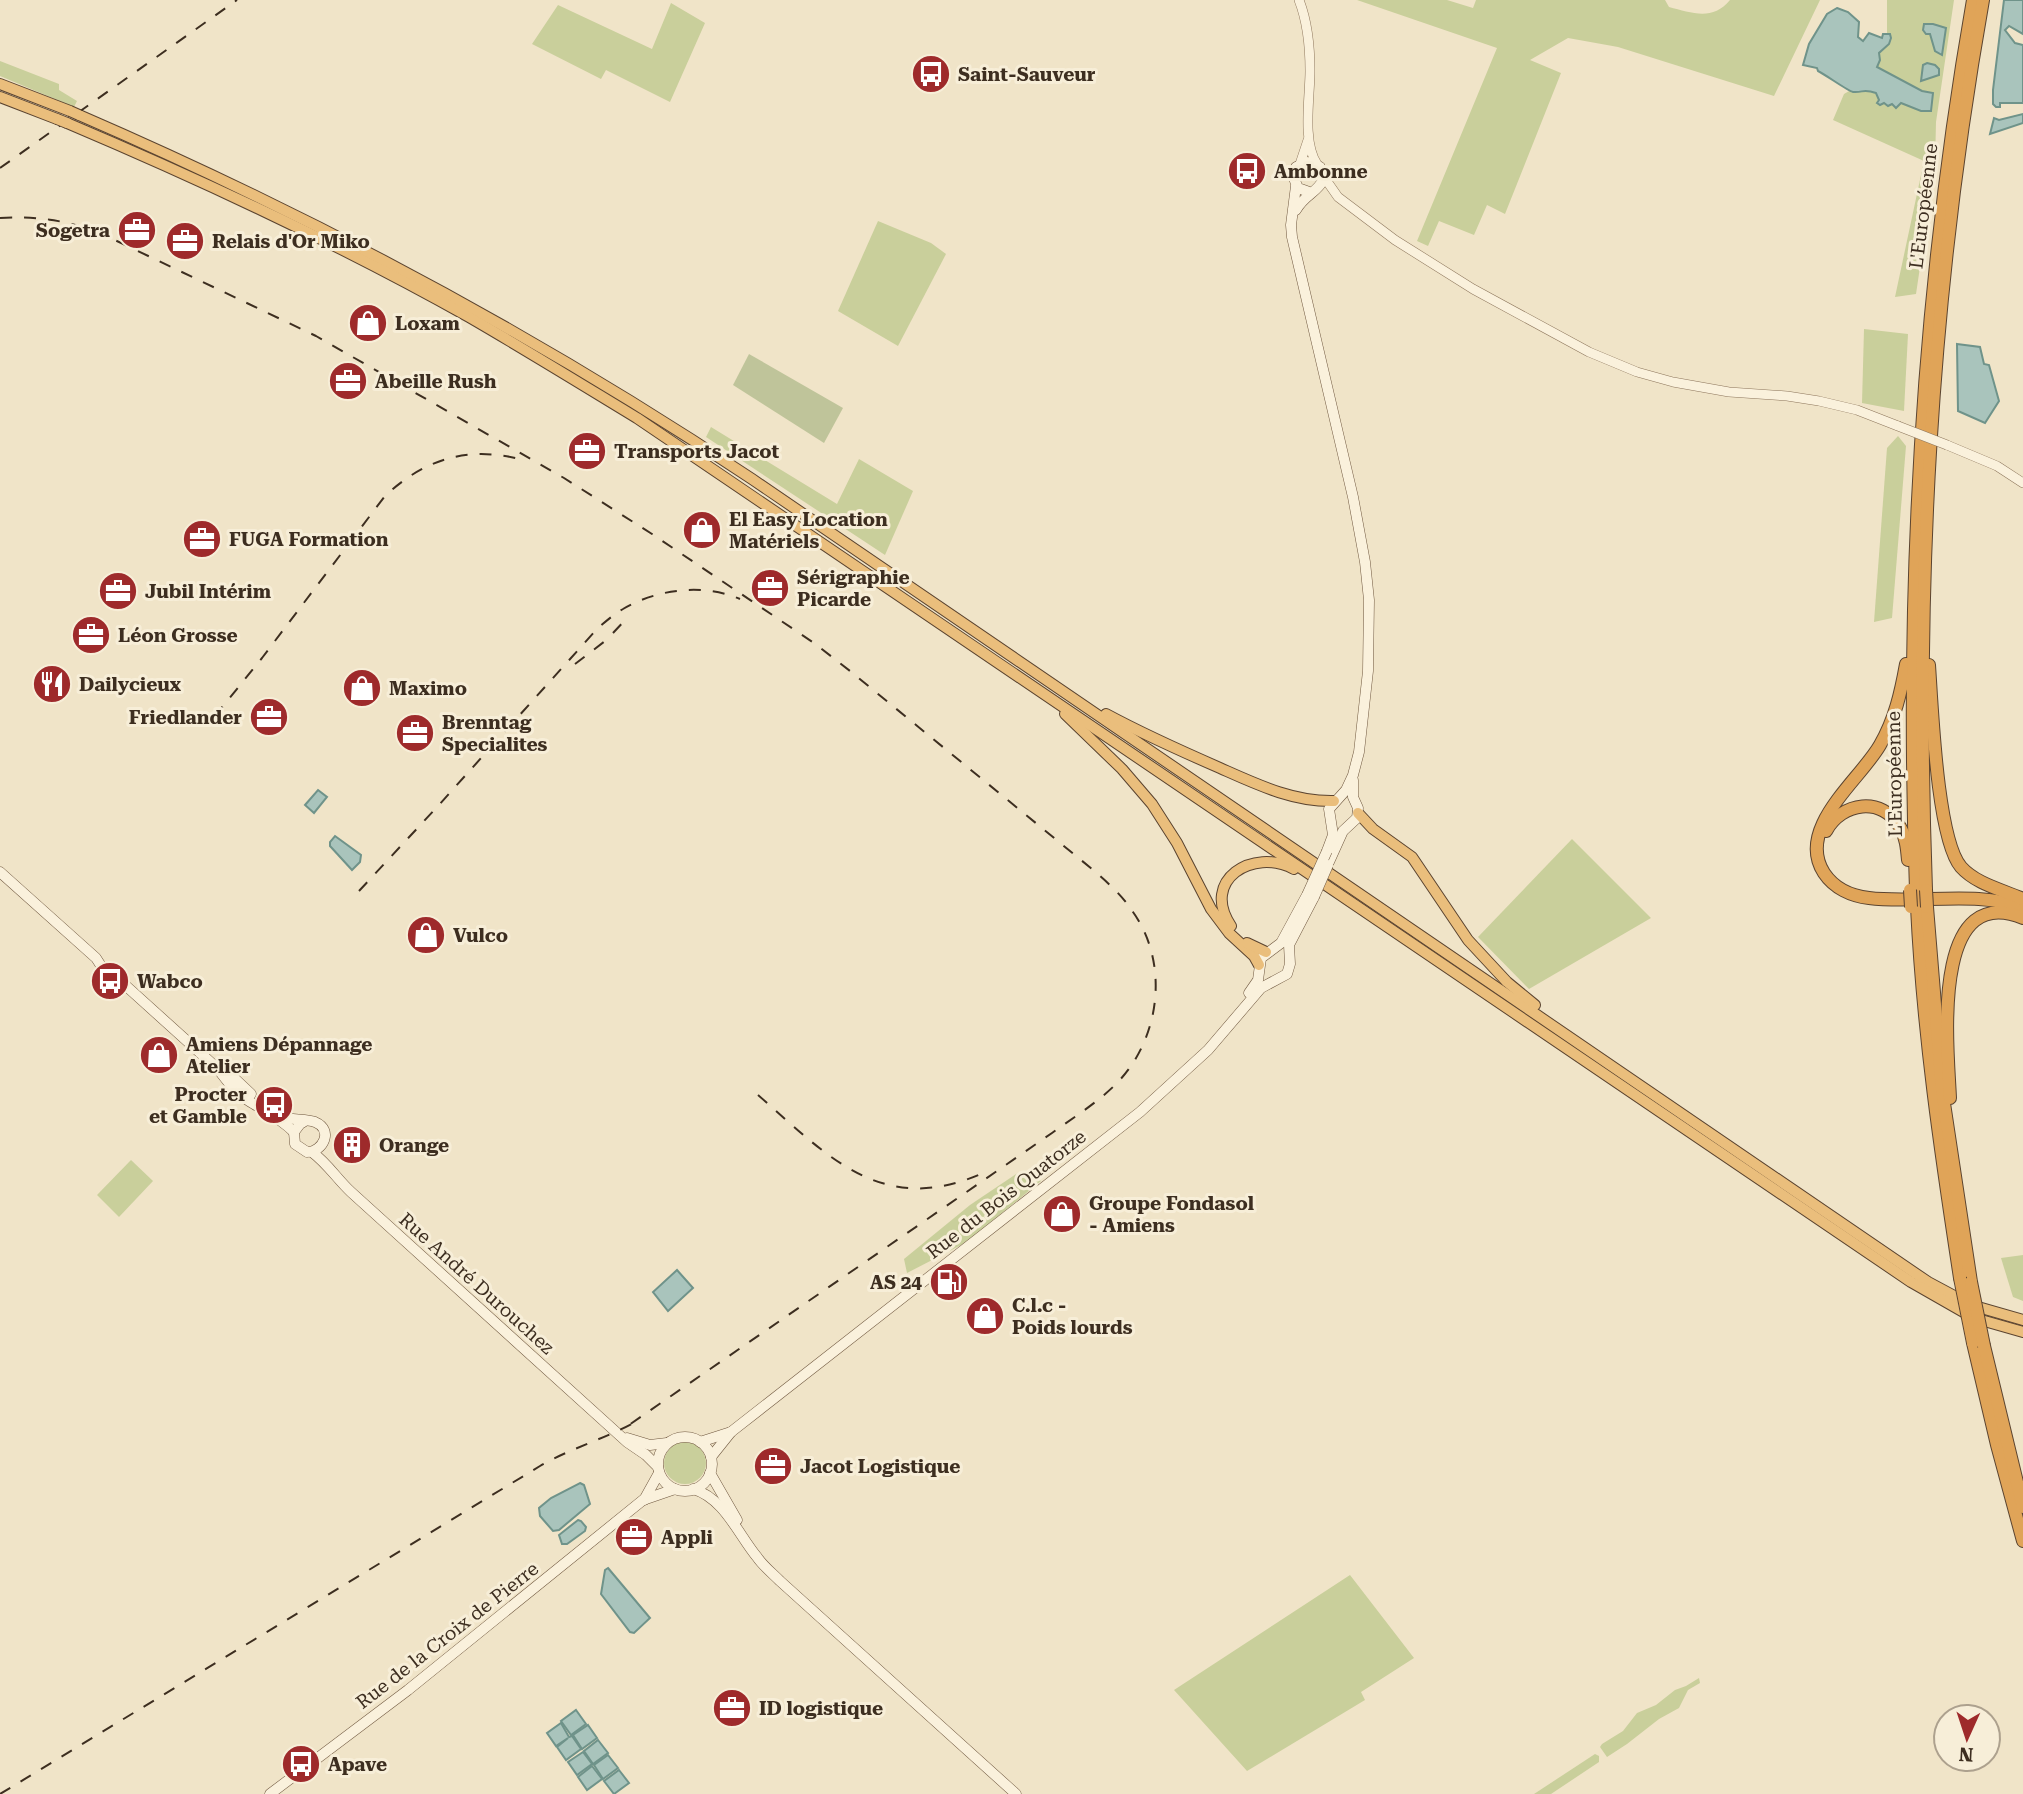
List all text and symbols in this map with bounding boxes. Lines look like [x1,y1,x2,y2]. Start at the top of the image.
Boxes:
bus stop icon: Saint-Sauveur [910,53,952,95]
place label: Saint-Sauveur [958,63,1096,86]
street label: L'Européenne [1904,142,1943,270]
bus stop icon: Ambonne [1226,150,1268,192]
place label: Ambonne [1274,160,1368,183]
office icon: Sogetra [116,209,158,251]
place label: Sogetra [36,219,110,242]
office icon: Relais d'Or Miko [164,220,206,262]
place label: Relais d'Or Miko [212,230,370,253]
shop icon: Loxam [347,302,389,344]
place label: Loxam [395,312,461,335]
office icon: Abeille Rush [327,360,369,402]
place label: Abeille Rush [375,370,497,393]
office icon: Transports Jacot [566,430,608,472]
place label: Transports Jacot [614,440,780,463]
place label: El Easy Location Matériels [729,508,888,553]
shop icon: El Easy Location Matériels [681,509,723,551]
office icon: FUGA Formation [181,518,223,560]
place label: FUGA Formation [229,528,389,551]
place label: Sérigraphie Picarde [797,566,910,611]
office icon: Sérigraphie Picarde [749,567,791,609]
office icon: Jubil Intérim [97,570,139,612]
place label: Jubil Intérim [145,580,272,603]
office icon: Léon Grosse [70,614,112,656]
place label: Léon Grosse [118,624,238,647]
restaurant icon: Dailycieux [31,663,73,705]
shop icon: Maximo [341,667,383,709]
place label: Dailycieux [79,673,182,696]
place label: Maximo [389,677,467,700]
office icon: Friedlander [248,696,290,738]
place label: Friedlander [129,706,242,729]
place label: Brenntag Specialites [442,711,548,756]
street label: L'Européenne [1882,711,1907,837]
office icon: Brenntag Specialites [394,712,436,754]
shop icon: Vulco [405,914,447,956]
place label: Vulco [453,924,508,947]
bus stop icon: Wabco [89,960,131,1002]
place label: Wabco [137,970,203,993]
place label: Amiens Dépannage Atelier [186,1033,372,1078]
shop icon: Amiens Dépannage Atelier [138,1034,180,1076]
place label: Procter et Gamble [149,1083,247,1128]
bus stop icon: Procter et Gamble [253,1084,295,1126]
building icon: Orange [331,1124,373,1166]
street label: Rue du Bois Quatorze [922,1125,1091,1264]
place label: Orange [379,1134,449,1157]
place label: Groupe Fondasol - Amiens [1089,1192,1254,1237]
shop icon: Groupe Fondasol - Amiens [1041,1193,1083,1235]
street label: Rue André Durouchez [395,1208,559,1359]
fuel station icon: AS 24 [928,1261,970,1303]
place label: AS 24 [870,1271,922,1294]
place label: C.l.c - Poids lourds [1012,1294,1133,1339]
shop icon: C.l.c - Poids lourds [964,1295,1006,1337]
office icon: Jacot Logistique [752,1445,794,1487]
place label: Jacot Logistique [800,1455,960,1478]
office icon: Appli [613,1516,655,1558]
place label: Appli [661,1526,713,1549]
street label: Rue de la Croix de Pierre [351,1557,543,1714]
office icon: ID logistique [711,1687,753,1729]
place label: ID logistique [759,1697,883,1720]
north arrow [1932,1703,2002,1773]
bus stop icon: Apave [280,1743,322,1785]
text: N [1958,1743,1974,1766]
place label: Apave [328,1753,387,1776]

